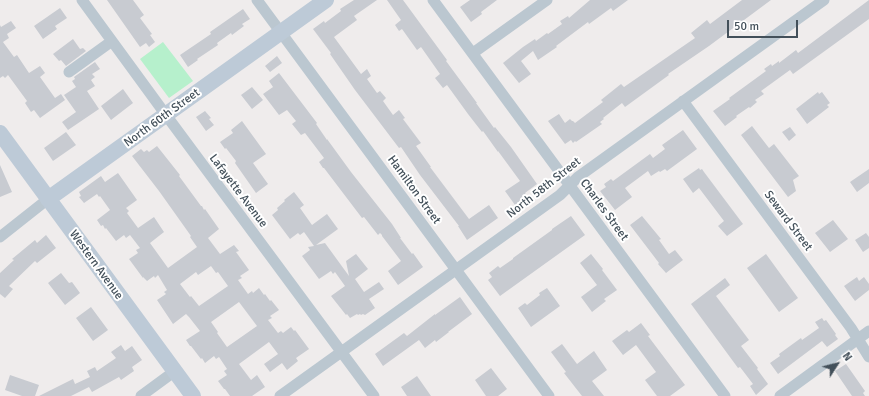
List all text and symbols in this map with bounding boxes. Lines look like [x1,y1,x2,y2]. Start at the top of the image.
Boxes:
scale bar [729,12,800,38]
text: 50 m [734,19,759,34]
street label: North 60th Street [121,86,203,150]
street label: Lafayette Avenue [206,151,270,231]
street label: Hamilton Street [384,153,444,227]
street label: North 58th Street [504,155,584,221]
street label: Charles Street [577,176,631,244]
street label: Seward Street [761,188,815,254]
street label: Western Avenue [66,228,126,302]
north arrow [817,344,857,384]
text: N [840,350,855,364]

